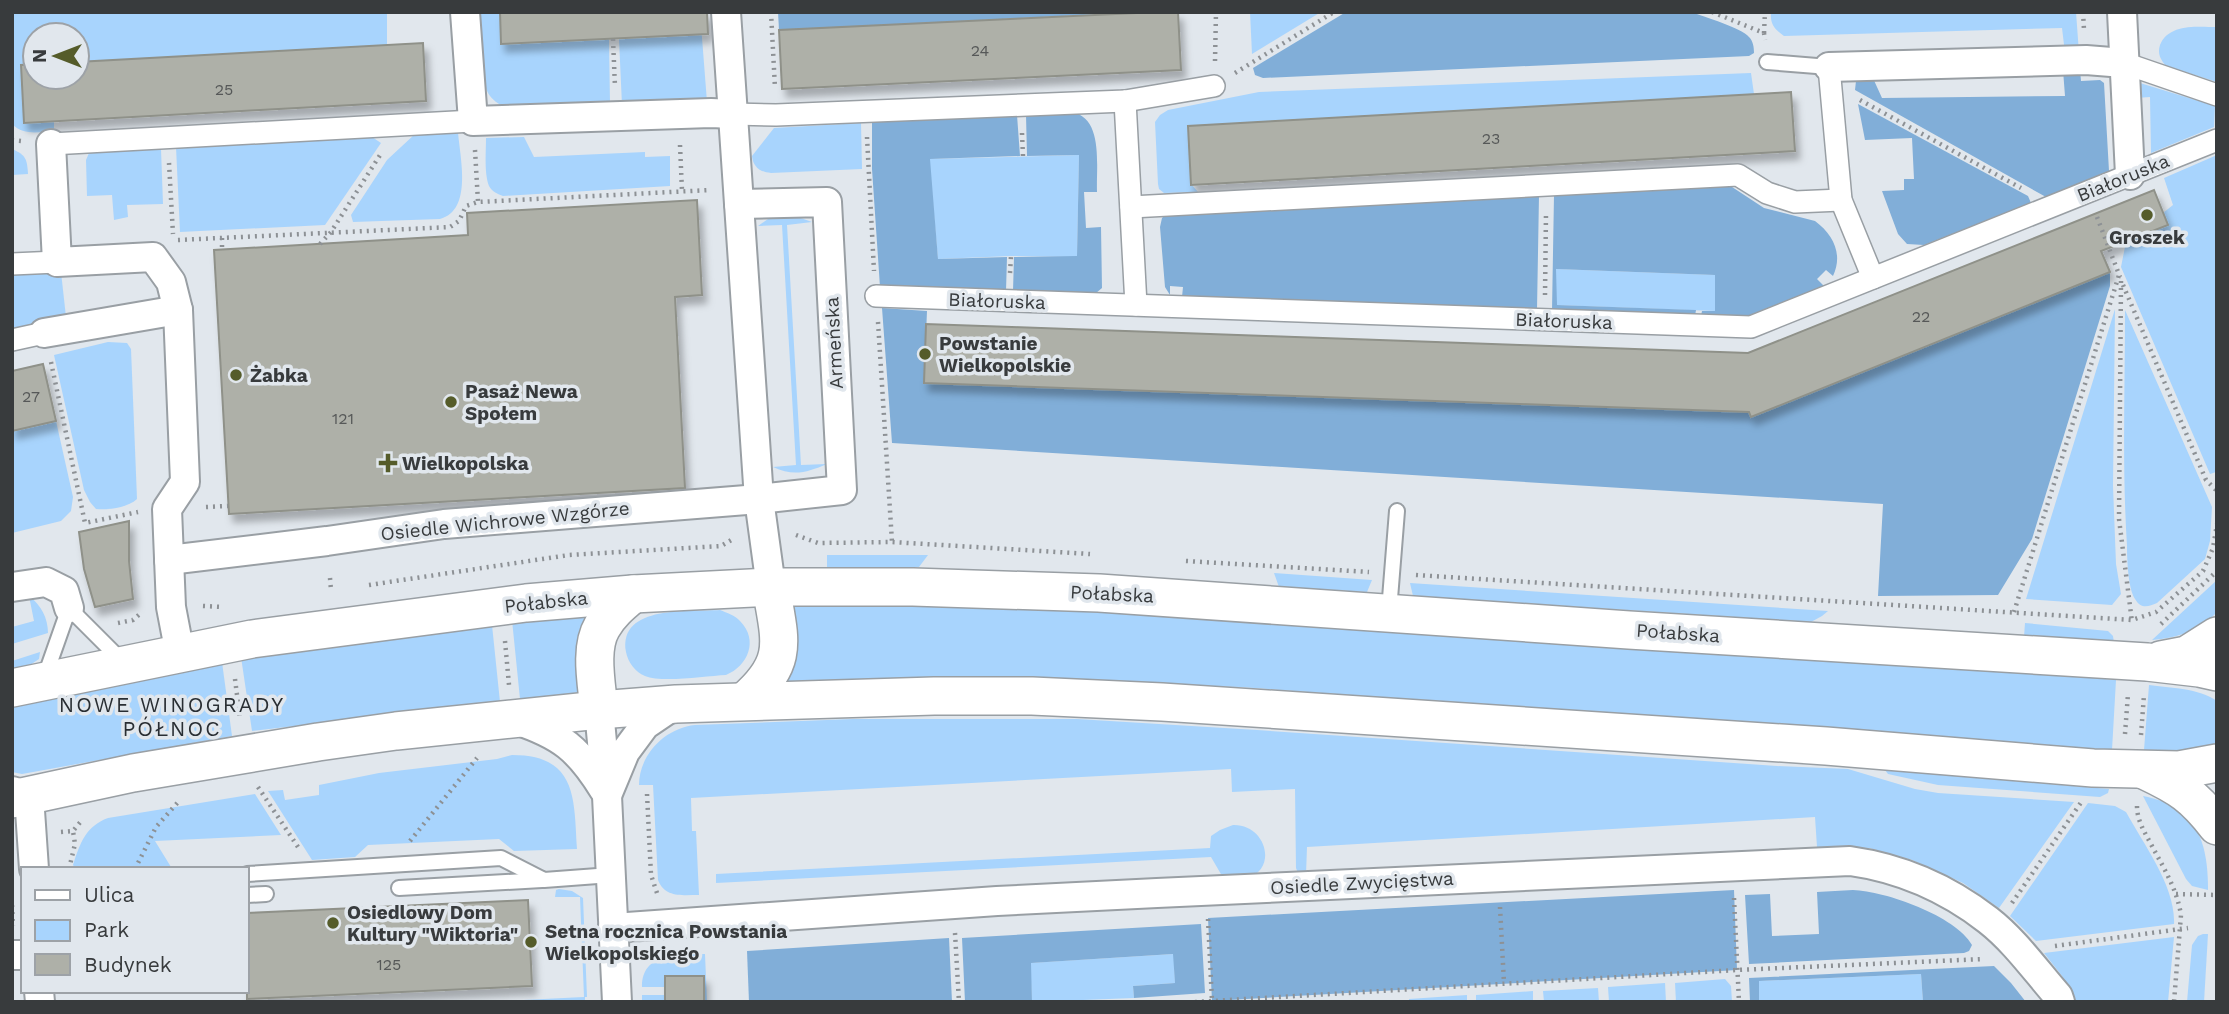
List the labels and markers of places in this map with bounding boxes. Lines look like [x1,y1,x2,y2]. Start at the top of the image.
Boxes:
marker: Groszek [2139,207,2155,223]
place label: Groszek [2109,226,2185,249]
place label: Powstanie Wielkopolskie [939,332,1071,377]
marker: Powstanie Wielkopolskie [917,346,933,362]
place label: Żabka [250,364,308,387]
marker: Żabka [228,367,244,383]
place label: Pasaż Newa Społem [465,380,578,425]
marker: Pasaż Newa Społem [443,394,459,410]
place label: Wielkopolska [402,452,529,475]
marker: Wielkopolska [380,455,396,471]
place label: Osiedlowy Dom Kultury "Wiktoria" [347,901,518,946]
marker: Osiedlowy Dom Kultury "Wiktoria" [325,915,341,931]
place label: Setna rocznica Powstania Wielkopolskiego [545,920,787,965]
marker: Setna rocznica Powstania Wielkopolskiego [523,934,539,950]

